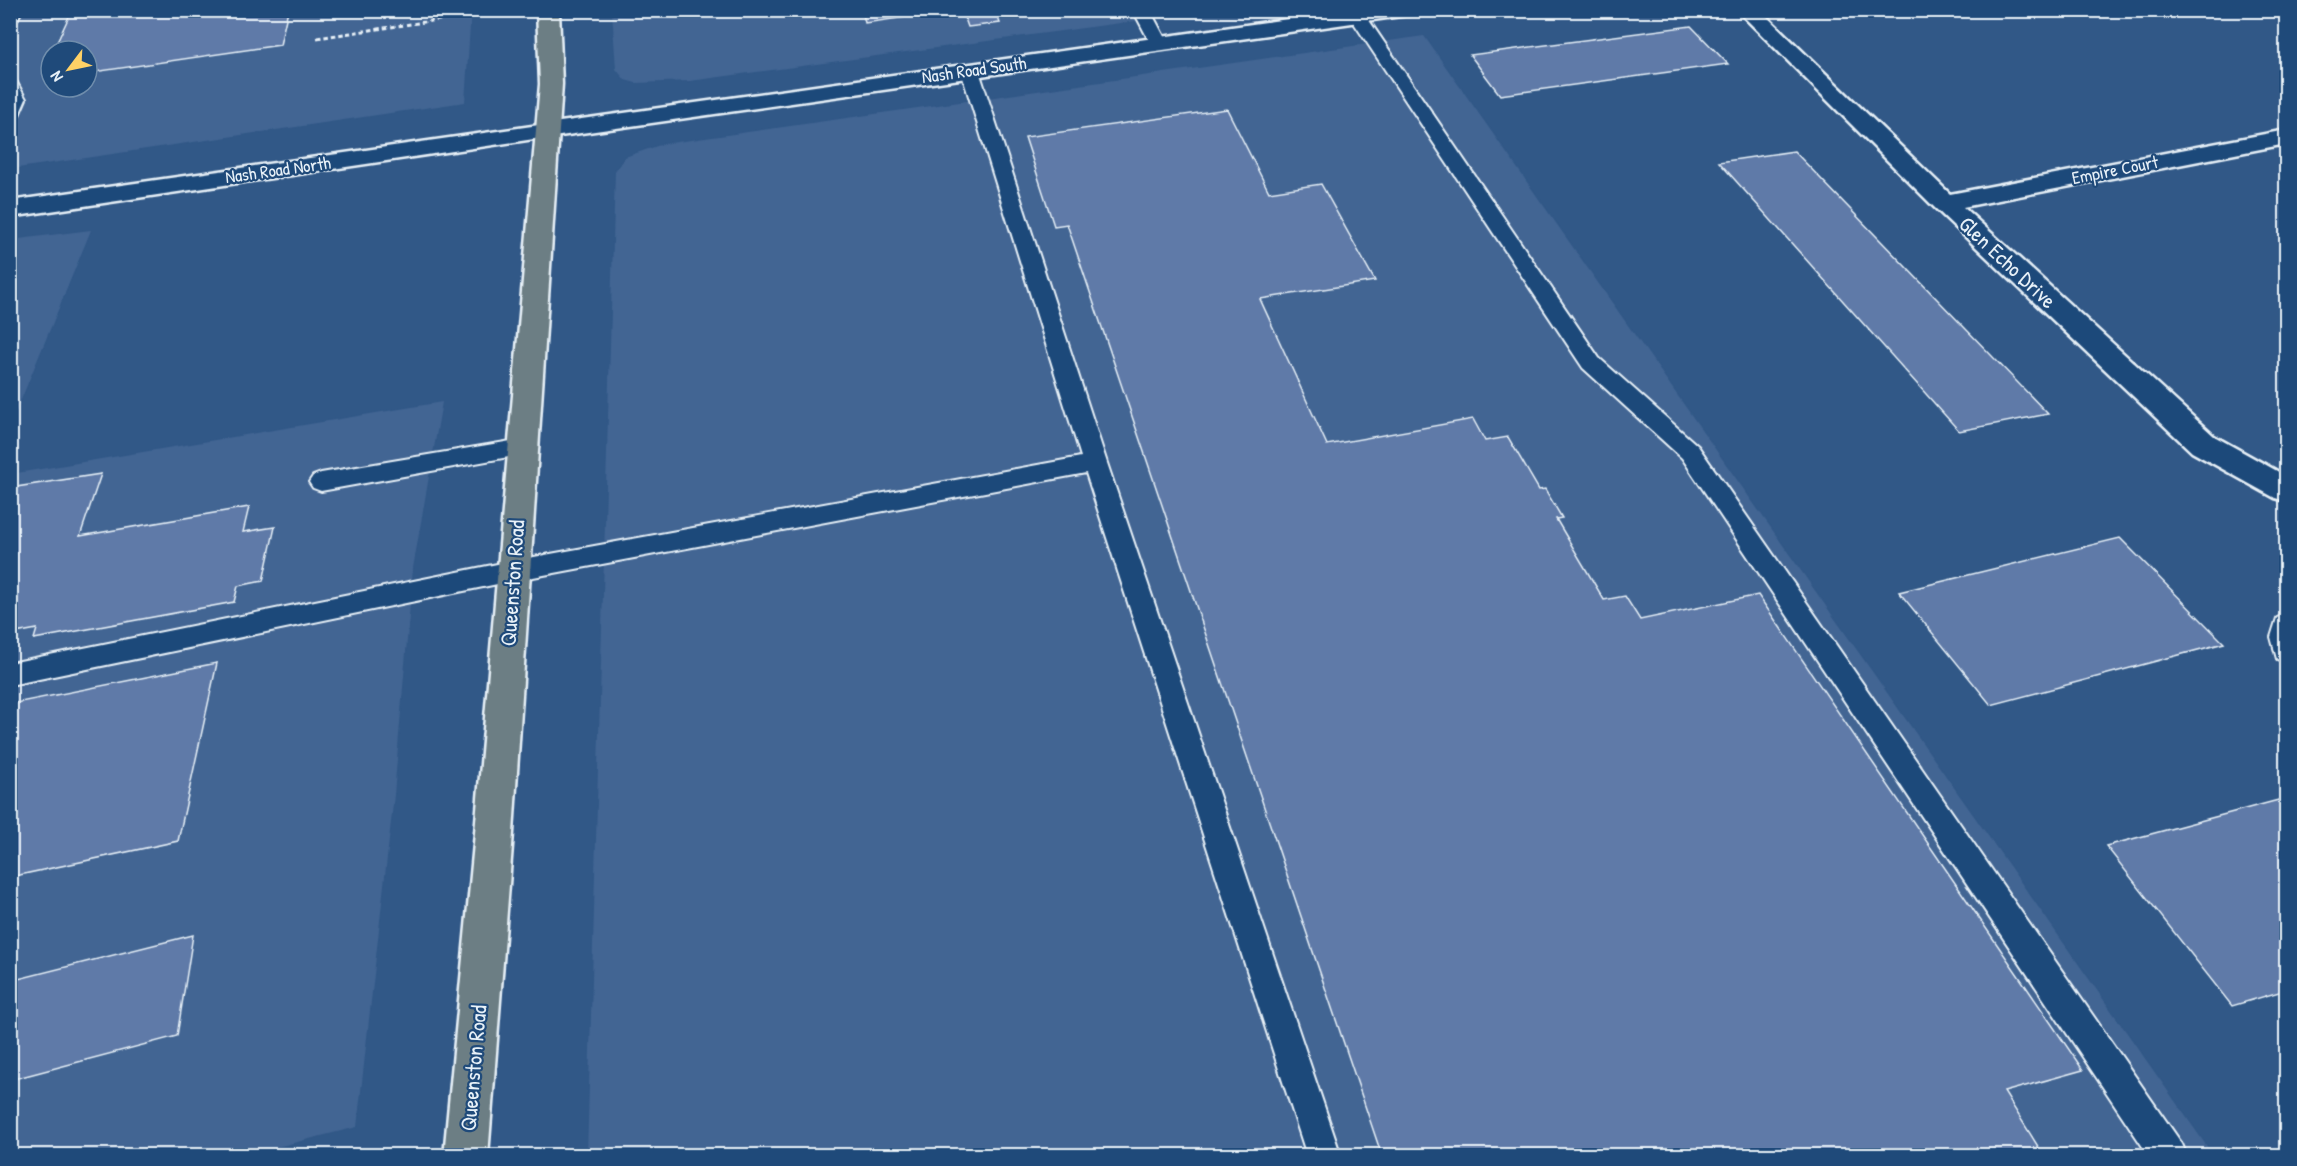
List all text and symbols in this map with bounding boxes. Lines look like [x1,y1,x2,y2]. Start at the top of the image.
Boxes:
north arrow [39,39,99,99]
street label: Nash Road South [920,50,1028,89]
text: N [44,67,68,86]
street label: Empire Court [2070,149,2161,190]
street label: Nash Road North [223,150,333,189]
street label: Glen Echo Drive [1953,209,2063,315]
street label: Queenston Road [493,518,531,647]
street label: Queenston Road [453,1003,493,1132]

